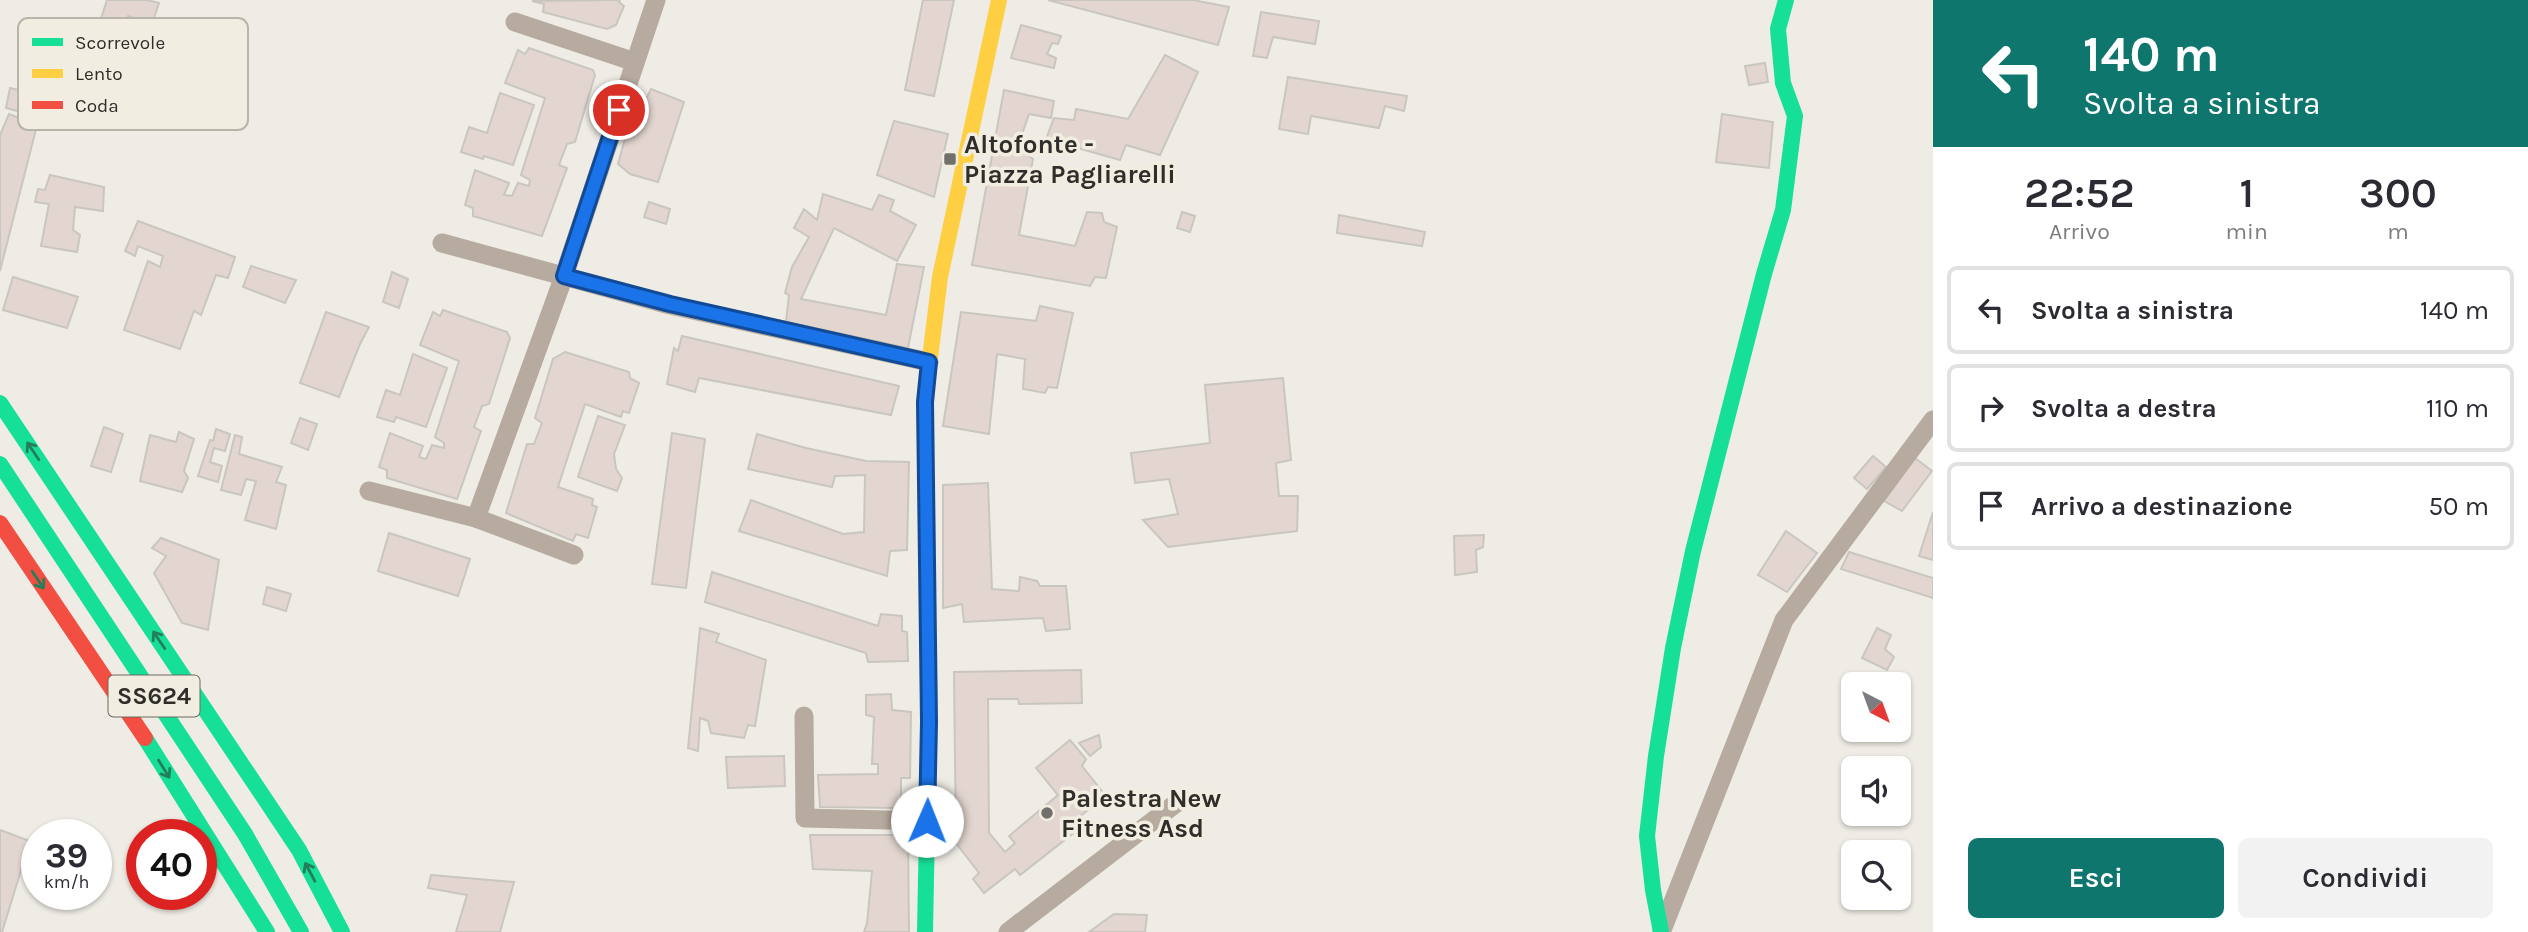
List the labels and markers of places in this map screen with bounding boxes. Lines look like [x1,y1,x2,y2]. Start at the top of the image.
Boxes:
pin [589,80,649,140]
place label: Altofonte - Piazza Pagliarelli [964,129,1176,190]
marker: Altofonte - Piazza Pagliarelli [942,151,958,167]
place label: Palestra New Fitness Asd [1061,783,1221,844]
marker: Palestra New Fitness Asd [1039,805,1055,821]

